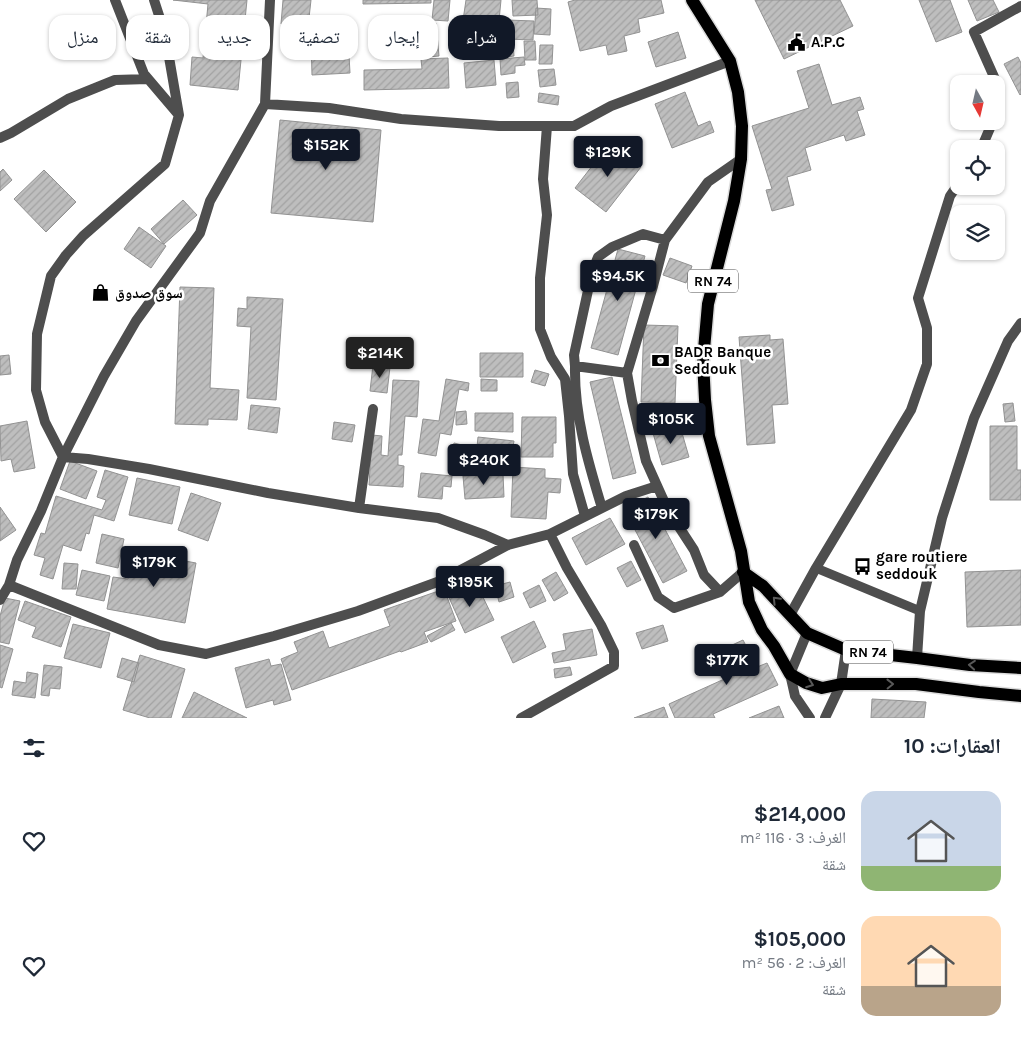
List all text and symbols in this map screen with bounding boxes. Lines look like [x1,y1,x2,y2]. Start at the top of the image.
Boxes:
chip: منزل [49,15,116,60]
chip: شقة [126,15,189,60]
chip: جديد [199,15,270,60]
chip: تصفية [280,15,358,60]
chip: إيجار [368,15,438,60]
chip: شراء [448,15,515,60]
public building icon: A.P.C [787,32,807,52]
place label: A.P.C [811,33,845,51]
north arrow [950,75,1005,130]
map controls [950,75,1005,260]
pin: $152K [291,128,361,171]
text: $152K [303,135,349,154]
pin: $129K [573,136,643,178]
button: locate [950,140,1005,195]
text: $129K [585,142,631,161]
button: layers [950,205,1005,260]
pin: $94.5K [577,260,659,302]
text: $94.5K [591,266,645,285]
road number: RN 74 [688,270,738,292]
shop icon: سوق صدوق [91,283,111,303]
place label: سوق صدوق [115,284,183,302]
pin: $214K [345,336,415,379]
text: $214K [357,343,403,362]
place label: BADR Banque Seddouk [674,343,771,378]
bank icon: BADR Banque Seddouk [650,351,670,371]
pin: $105K [636,402,706,445]
text: $105K [648,409,694,428]
pin: $240K [449,444,519,486]
text: $240K [459,450,509,469]
pin: $179K [621,498,691,540]
text: $179K [634,504,678,523]
pin: $179K [119,546,189,588]
place label: gare routiere seddouk [876,548,968,583]
text: $179K [132,552,176,571]
bus stop icon: gare routiere seddouk [852,556,872,576]
pin: $195K [435,566,505,608]
text: $195K [447,572,493,591]
one-way arrow [773,597,782,606]
road number: RN 74 [843,640,893,664]
pin: $177K [692,644,762,686]
text: $177K [705,650,749,669]
one-way arrow [968,660,976,671]
one-way arrow [805,678,814,688]
one-way arrow [886,679,894,689]
icon: filters [20,734,48,762]
text: العقارات: 10 [904,734,1001,758]
text: $214,000 [754,802,846,826]
icon: home [901,811,961,871]
icon: heart [20,827,48,855]
text: الغرف: 3 · 116 m² [740,828,846,847]
text: شقة [822,855,846,874]
text: $105,000 [753,927,846,951]
icon: home [901,936,961,996]
icon: heart [20,952,48,980]
text: الغرف: 2 · 56 m² [741,953,846,972]
text: شقة [822,980,846,999]

